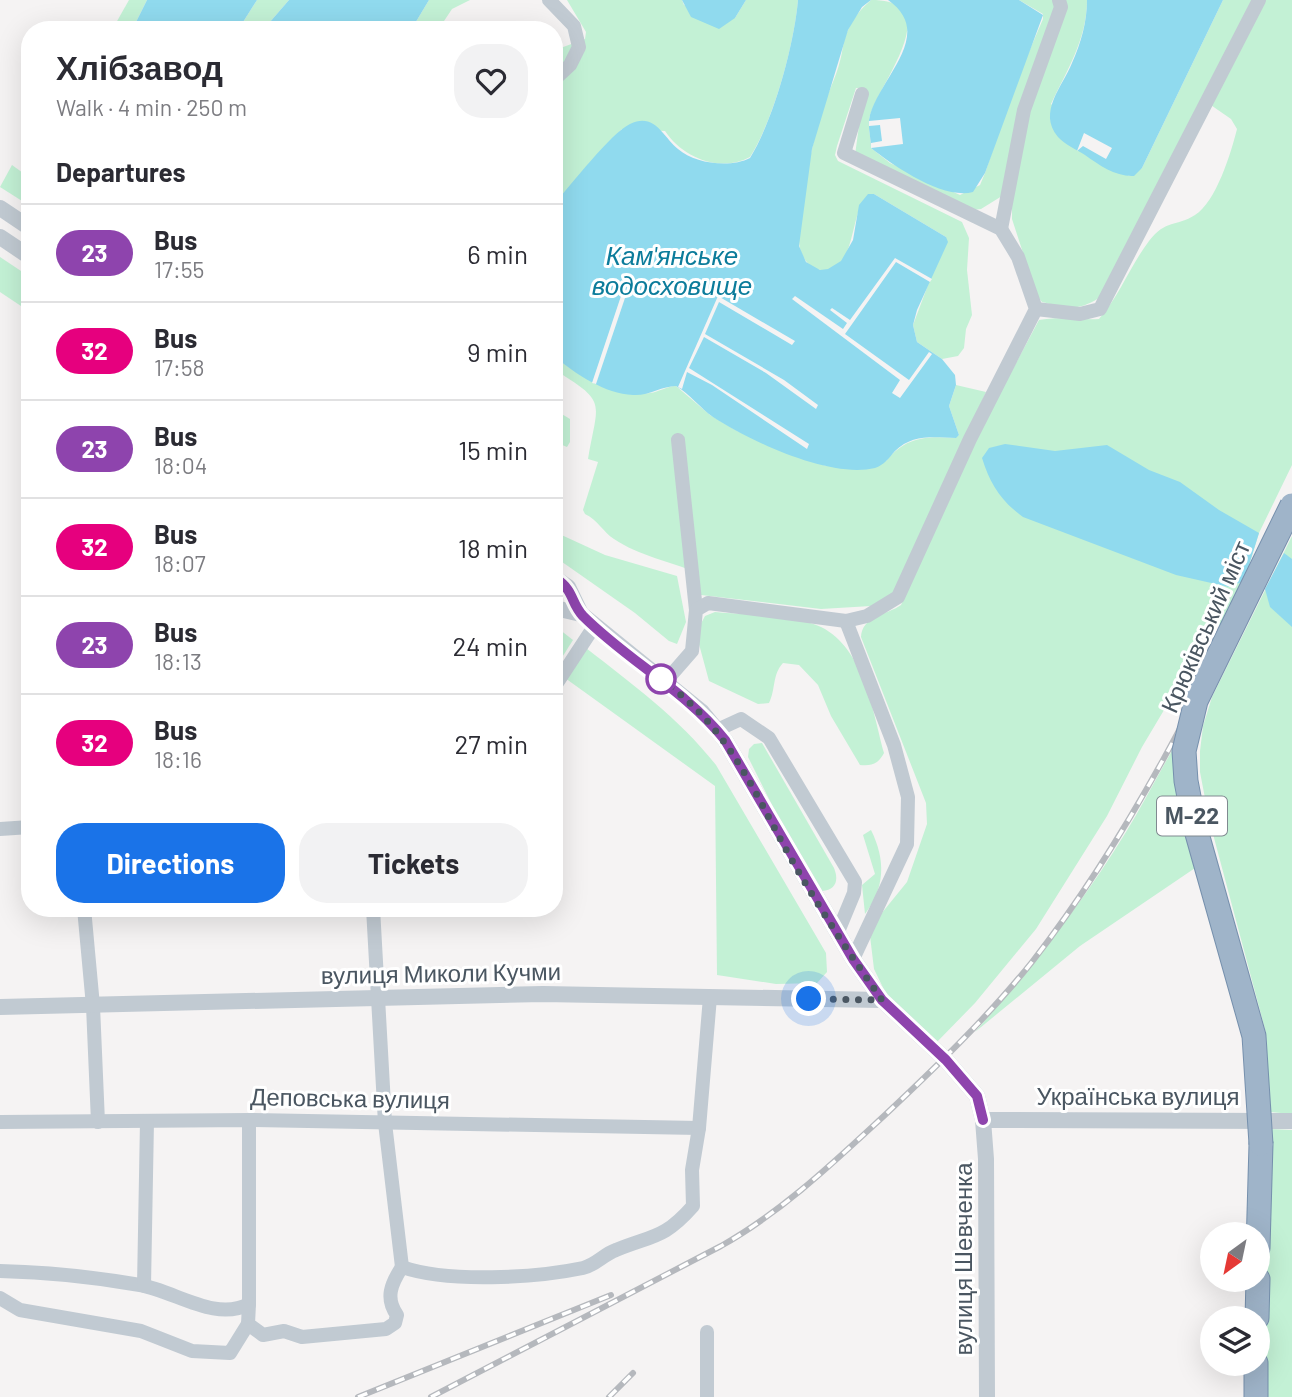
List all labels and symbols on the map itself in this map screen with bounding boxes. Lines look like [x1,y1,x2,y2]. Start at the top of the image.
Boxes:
water label: Кам'янське водосховище [592,239,752,300]
street label: Крюківський міст [1154,536,1256,717]
unlabelled marker [646,664,676,694]
road number: М-22 [1157,796,1227,836]
street label: вулиця Миколи Кучми [321,956,561,989]
your location [791,981,826,1016]
street label: Деповська вулиця [250,1081,450,1114]
street label: Українська вулиця [1037,1081,1239,1110]
street label: вулиця Шевченка [948,1162,977,1356]
north arrow [1200,1222,1270,1292]

